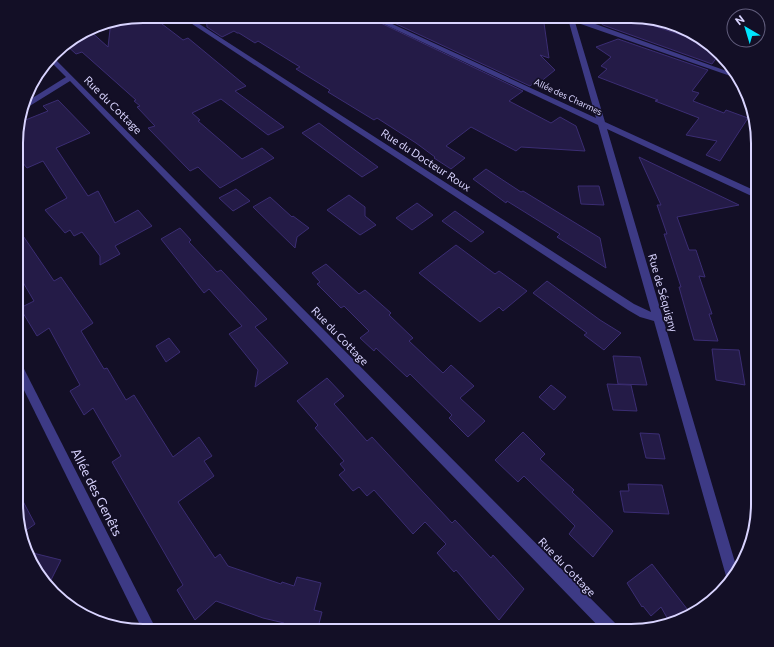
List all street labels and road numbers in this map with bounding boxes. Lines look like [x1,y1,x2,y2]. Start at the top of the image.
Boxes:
street label: Rue du Cottage [82,73,145,136]
street label: Allée des Charmes [532,76,604,117]
street label: Rue du Docteur Roux [379,126,474,194]
street label: Rue de Séquigny [646,252,681,334]
street label: Rue du Cottage [309,304,372,368]
street label: Allée des Genêts [68,445,126,539]
street label: Rue du Cottage [536,535,599,599]

